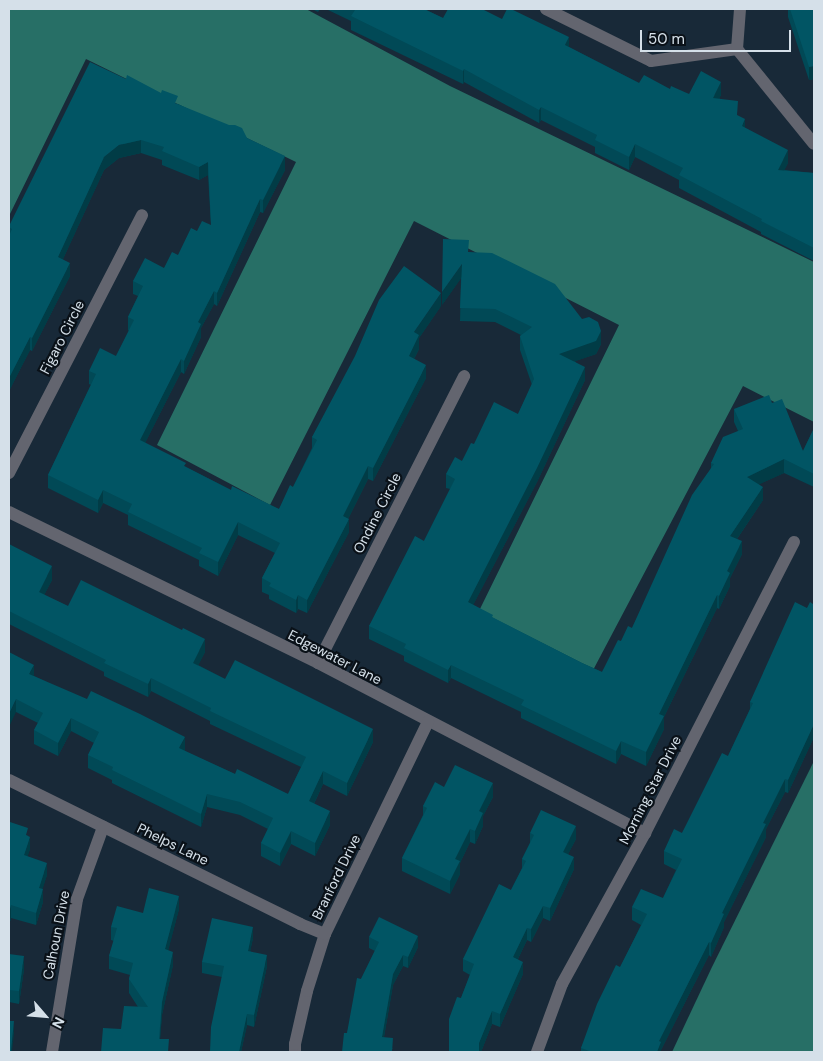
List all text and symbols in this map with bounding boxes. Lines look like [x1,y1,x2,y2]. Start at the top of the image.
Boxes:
scale bar [643,20,794,52]
text: 50 m [648,29,685,49]
street label: Figaro Circle [36,297,88,377]
street label: Ondine Circle [350,470,404,556]
street label: Edgewater Lane [285,626,385,688]
street label: Morning Star Drive [615,733,685,847]
street label: Phelps Lane [134,819,212,869]
street label: Branford Drive [308,832,364,922]
street label: Calhoun Drive [39,889,73,981]
north arrow [20,991,70,1041]
text: N [48,1014,69,1031]

